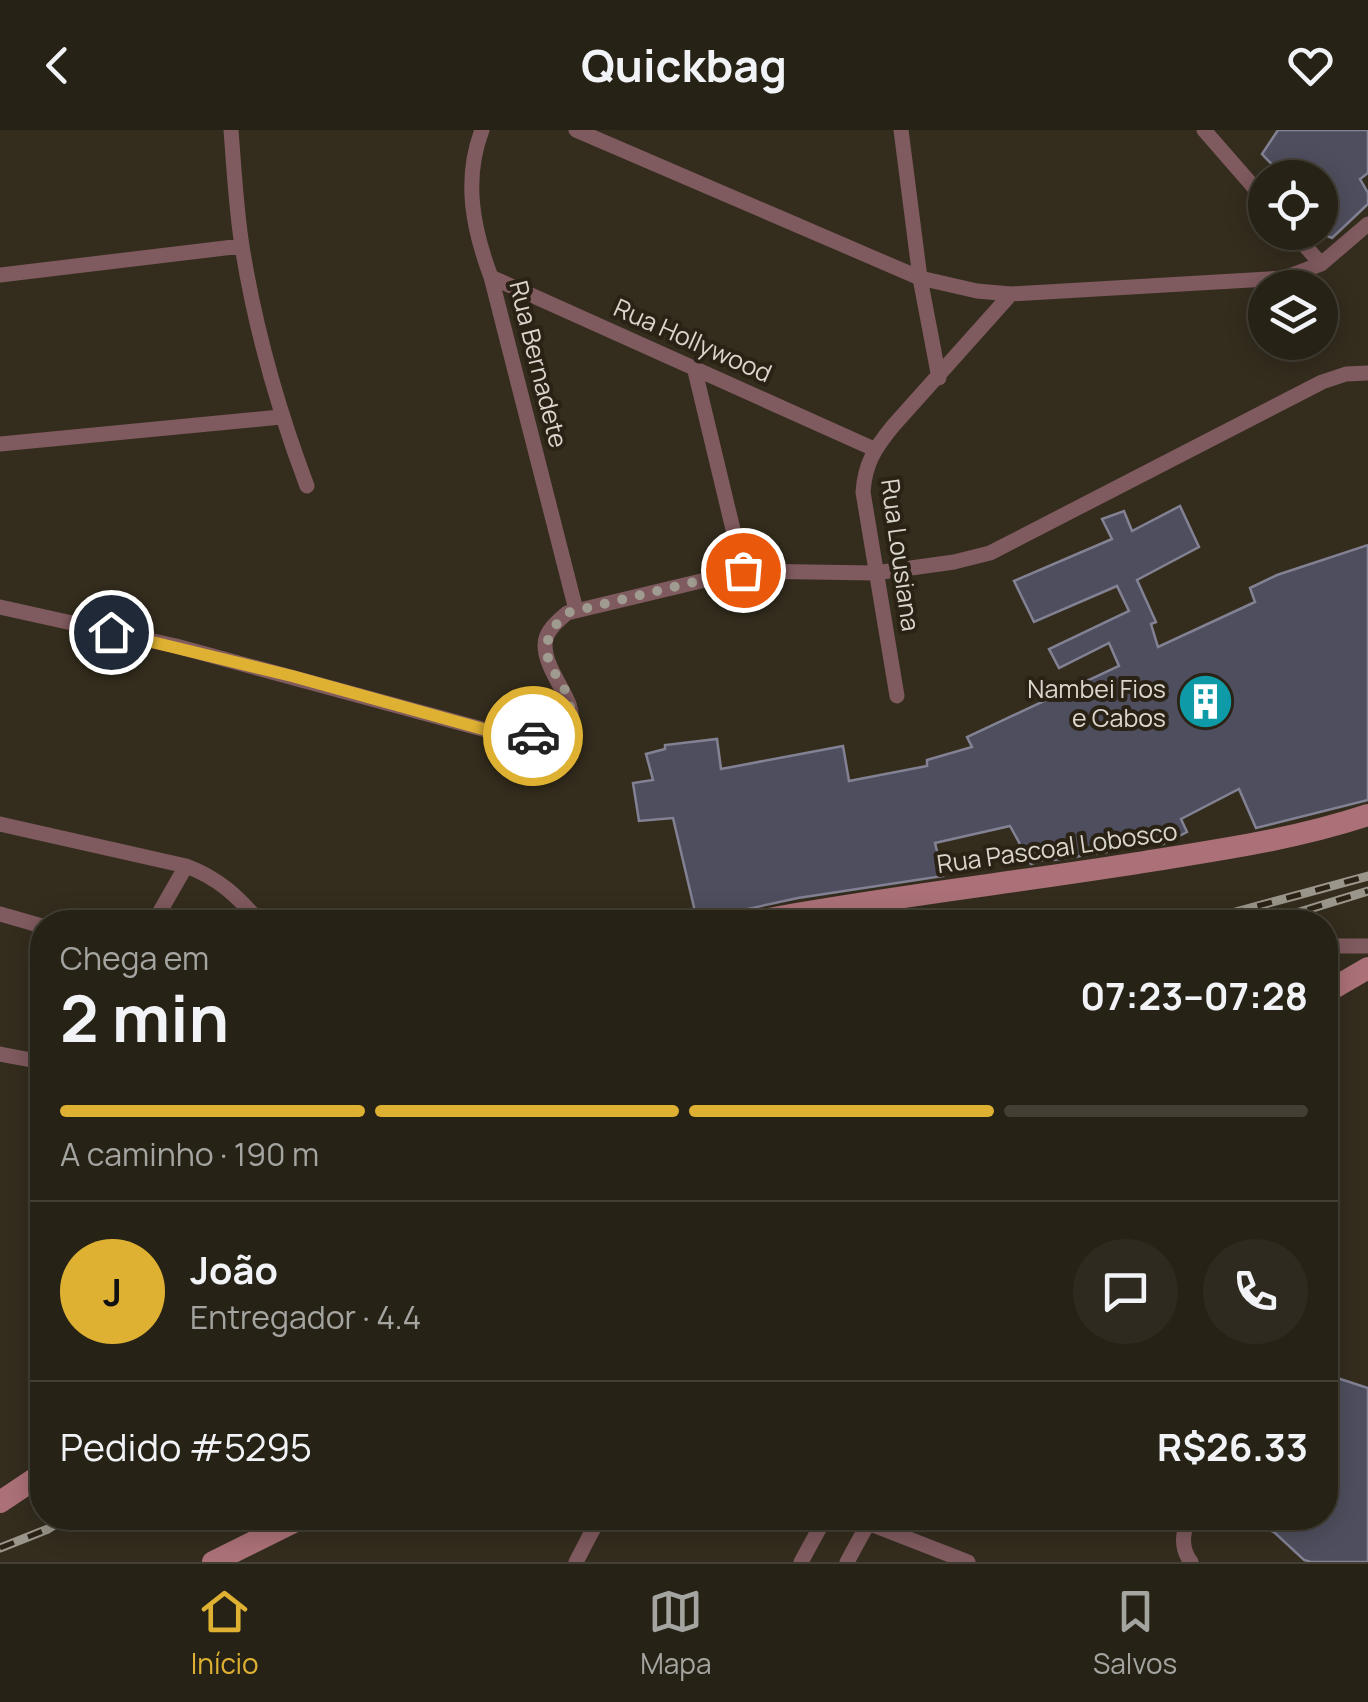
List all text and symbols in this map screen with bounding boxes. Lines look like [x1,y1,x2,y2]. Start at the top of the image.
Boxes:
text: Quickbag [581,34,787,96]
icon: back [30,38,85,93]
icon: heart [1283,38,1338,93]
map controls [1248,160,1338,360]
button: locate [1248,160,1338,250]
button: layers [1248,270,1338,360]
street label: Rua Bernadete [501,277,577,451]
street label: Rua Hollywood [609,290,777,390]
street label: Rua Lousiana [873,477,929,633]
pin [701,528,786,613]
icon: bag [716,543,771,598]
pin [69,590,154,675]
icon: home [84,605,139,660]
place label: Nambei Fios e Cabos [1027,671,1166,735]
building icon: Nambei Fios e Cabos [1175,672,1235,732]
courier [483,686,583,786]
icon: car [506,709,561,764]
street label: Rua Pascoal Lobosco [935,813,1179,881]
text: Chega em [60,936,209,980]
text: 07:23–07:28 [1080,969,1308,1021]
text: 2 min [60,973,229,1062]
text: A caminho · 190 m [60,1132,319,1176]
button: chat [1073,1239,1178,1344]
button: phone [1203,1239,1308,1344]
text: João [190,1243,278,1295]
text: J [103,1265,122,1317]
text: Entregador · 4.4 [190,1295,421,1339]
text: Pedido #5295 [60,1420,312,1472]
text: R$26.33 [1157,1420,1308,1472]
tab: Início [191,1584,259,1682]
tab: Mapa [640,1584,711,1682]
tab: Salvos [1093,1584,1177,1682]

